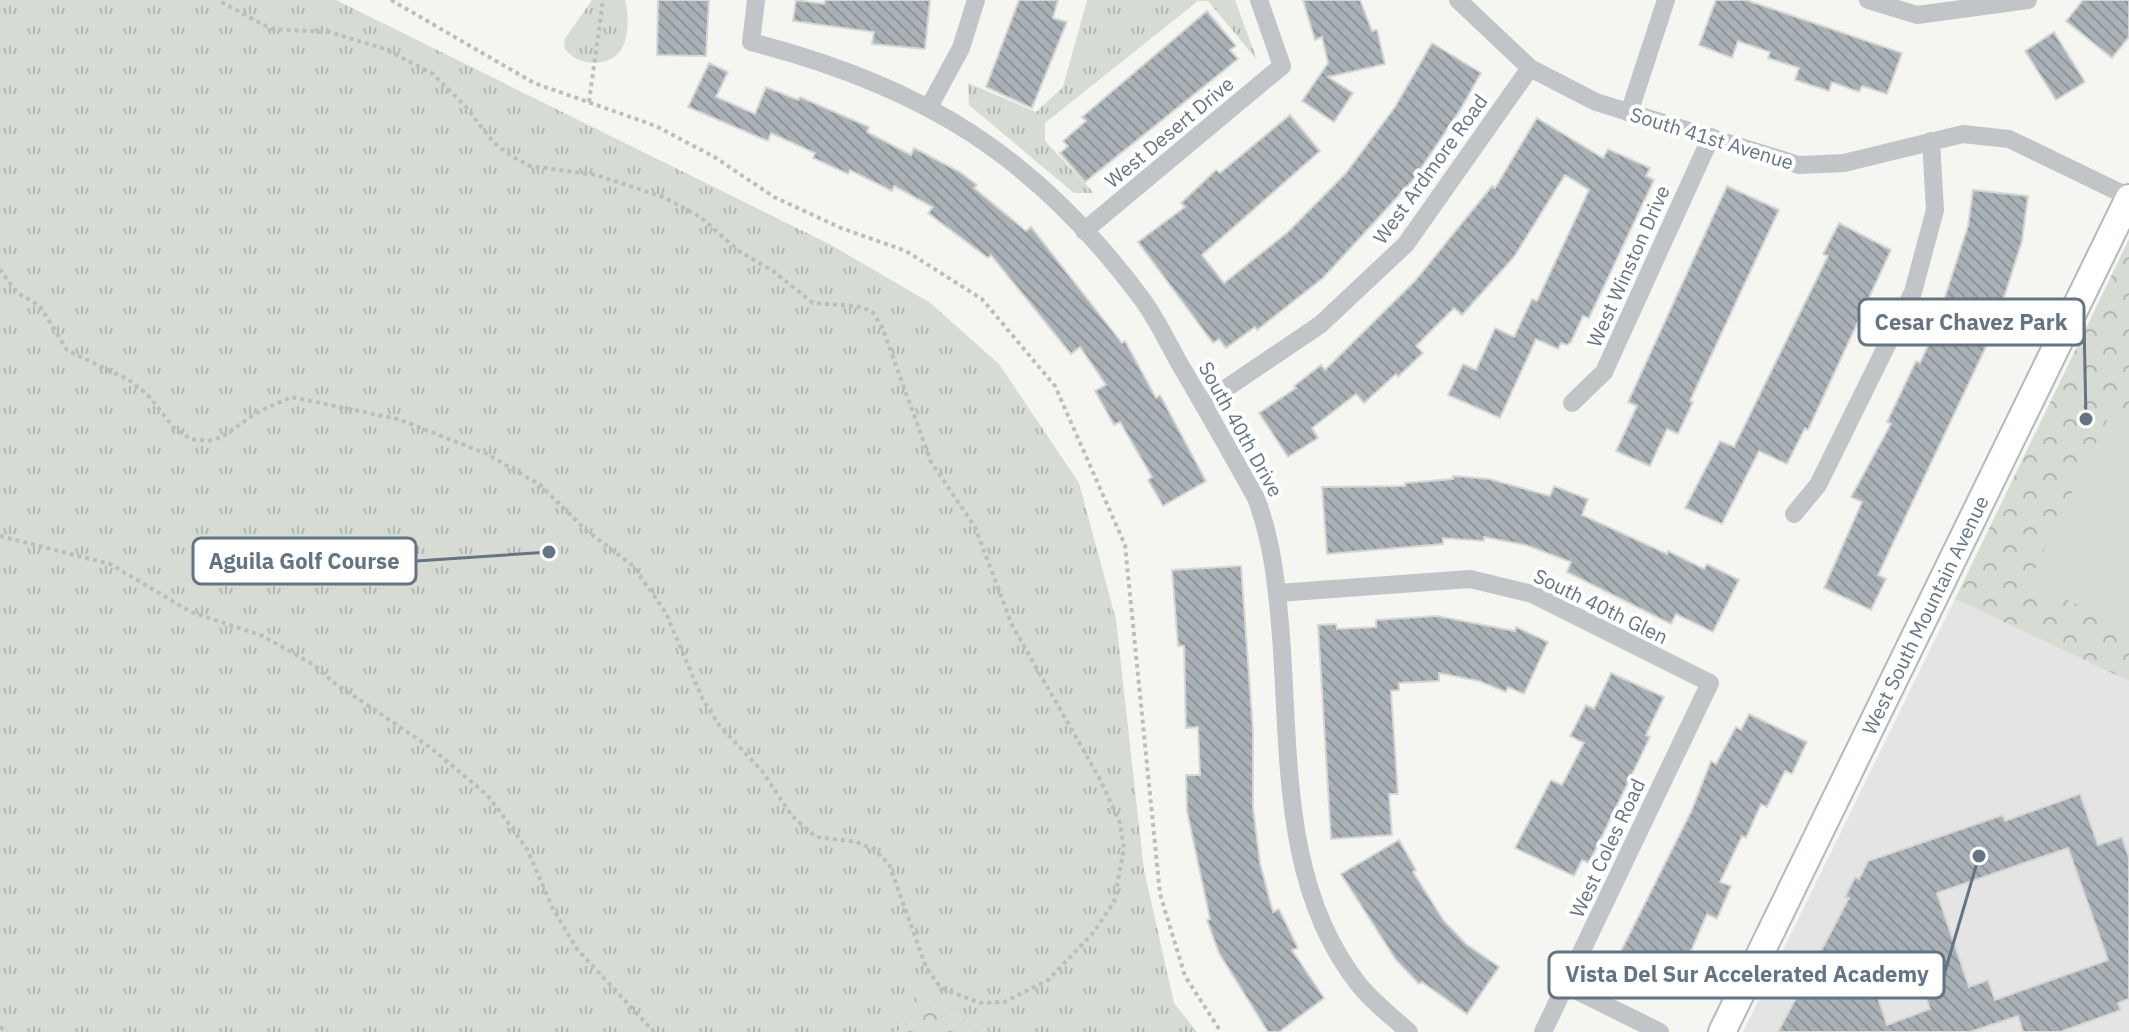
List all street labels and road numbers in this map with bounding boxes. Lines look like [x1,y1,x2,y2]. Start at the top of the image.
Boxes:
street label: West Desert Drive [1099,70,1239,194]
street label: West Ardmore Road [1366,89,1494,249]
street label: South 41st Avenue [1627,100,1797,176]
street label: West Winston Drive [1580,181,1676,351]
street label: South 40th Drive [1193,357,1289,502]
street label: West South Mountain Avenue [1855,491,1995,739]
street label: South 40th Glen [1529,562,1673,650]
street label: West Coles Road [1563,774,1651,922]

